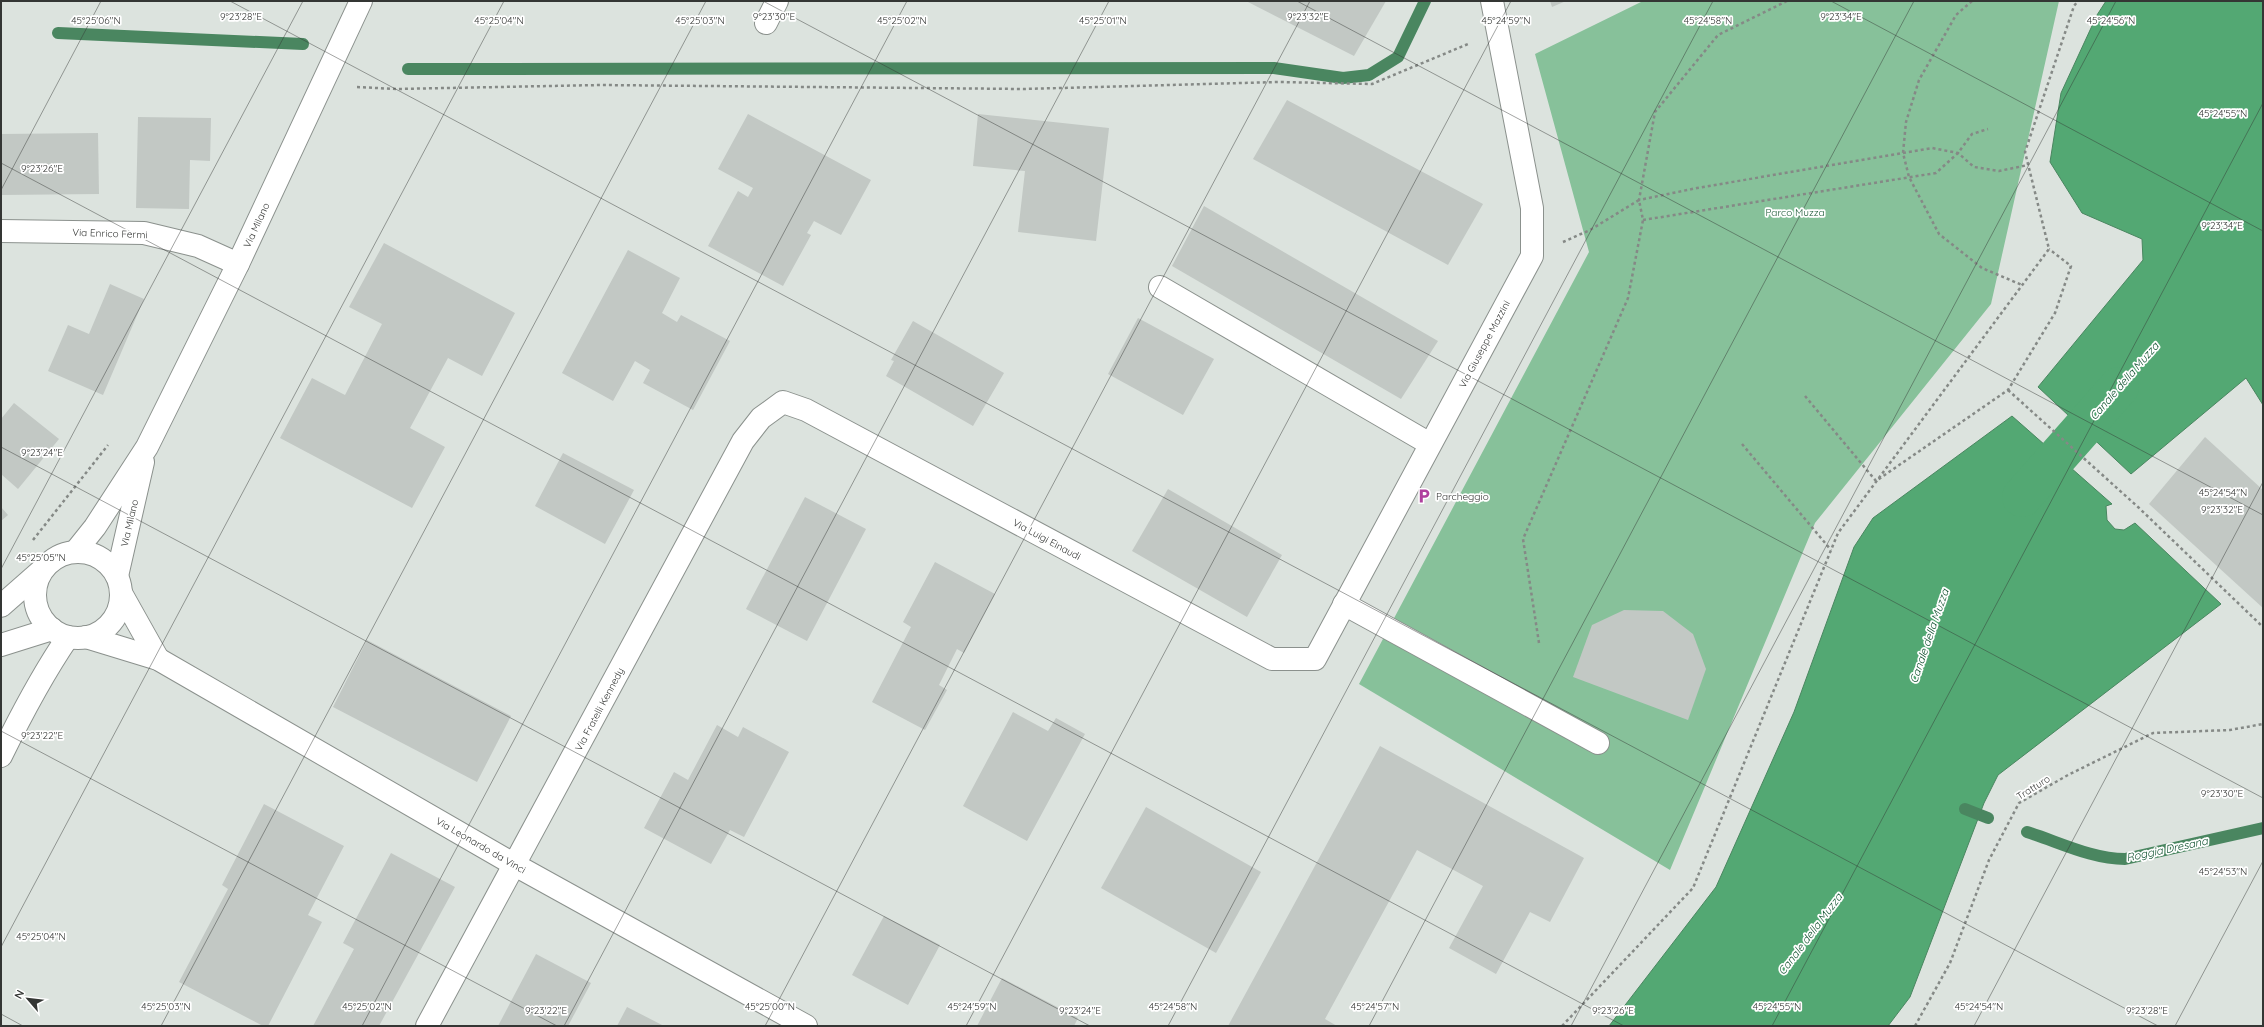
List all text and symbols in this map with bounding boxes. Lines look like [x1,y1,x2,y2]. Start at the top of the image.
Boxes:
text: 9°23'28"E [220,10,262,23]
text: 9°23'30"E [753,10,795,23]
text: 9°23'32"E [1287,10,1329,23]
text: 9°23'34"E [1820,10,1862,23]
text: 45°25'06"N [71,14,121,27]
text: 45°25'04"N [474,14,524,27]
text: 45°25'03"N [675,14,725,27]
text: 45°25'02"N [877,14,927,27]
text: 45°25'01"N [1079,14,1127,27]
text: 45°24'59"N [1482,14,1530,27]
text: 45°24'58"N [1684,14,1732,27]
text: 45°24'56"N [2087,14,2135,27]
text: 45°24'55"N [2199,107,2247,120]
text: 9°23'26"E [21,162,63,175]
street label: Via Milano [240,201,273,250]
park label: Parco Muzza [1765,206,1825,219]
text: 9°23'34"E [2201,219,2243,232]
street label: Via Enrico Fermi [72,226,148,241]
street label: Via Giuseppe Mazzini [1456,298,1513,390]
water label: Canale della Muzza [2086,338,2163,423]
text: 9°23'24"E [21,446,63,459]
text: 45°24'54"N [2199,486,2247,499]
parking icon: Parcheggio [1415,487,1433,505]
place label: Parcheggio [1436,490,1489,503]
street label: Via Milano [118,498,141,548]
text: 9°23'32"E [2201,503,2243,516]
street label: Via Luigi Einaudi [1010,516,1083,563]
text: 45°25'05"N [16,551,66,564]
water label: Canale della Muzza [1906,586,1952,685]
street label: Via Fratelli Kennedy [572,665,627,753]
text: 9°23'22"E [21,729,63,742]
street label: Tratturo [2014,772,2053,803]
text: 9°23'30"E [2201,787,2243,800]
street label: Via Leonardo da Vinci [433,814,528,876]
water label: Roggia Dresana [2125,833,2210,864]
text: 45°24'53"N [2199,865,2247,878]
water label: Canale della Muzza [1775,889,1846,978]
text: 45°25'04"N [16,930,66,943]
north arrow [8,979,48,1019]
text: N [11,987,27,1001]
text: 45°25'03"N [141,1000,191,1013]
text: 45°25'02"N [342,1000,392,1013]
text: 45°25'00"N [745,1000,795,1013]
text: 45°24'59"N [948,1000,996,1013]
text: 45°24'58"N [1149,1000,1197,1013]
text: 45°24'57"N [1351,1000,1399,1013]
text: 45°24'55"N [1753,1000,1801,1013]
text: 45°24'54"N [1955,1000,2003,1013]
text: 9°23'22"E [525,1004,567,1017]
text: 9°23'24"E [1059,1004,1101,1017]
text: 9°23'26"E [1592,1004,1634,1017]
text: 9°23'28"E [2126,1004,2168,1017]

